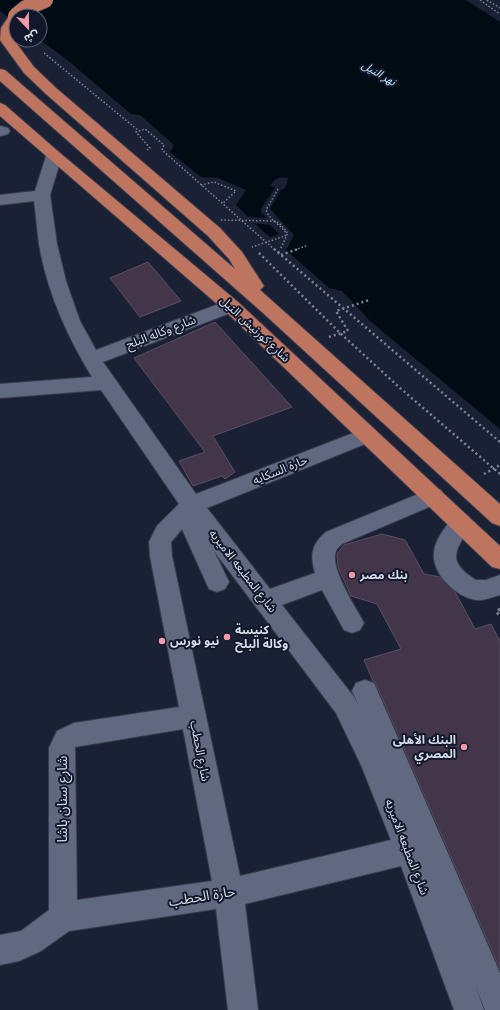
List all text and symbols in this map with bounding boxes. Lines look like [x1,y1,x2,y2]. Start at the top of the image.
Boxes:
north arrow [8,8,48,48]
text: ش [22,27,41,47]
water label: نهر النيل [359,57,400,90]
street label: شارع كورنيش النيل [216,292,294,366]
street label: شارع وكاله البلح [124,311,199,354]
street label: حارة السكايه [250,452,310,488]
street label: شارع المطبعه الاميريه [205,526,281,617]
place label: بنك مصر [359,567,408,583]
marker: بنك مصر [347,570,357,580]
place label: كنيسة وكالة البلح [235,622,288,653]
marker: كنيسة وكالة البلح [222,632,232,642]
place label: نيو نورس [170,633,220,649]
marker: نيو نورس [157,636,167,646]
street label: شارع الحطب [185,719,214,783]
place label: البنك الأهلى المصري [393,732,456,764]
marker: البنك الأهلى المصري [459,742,469,752]
street label: شارع سنان باشا [53,756,73,842]
street label: شارع المطبعه الاميريه [380,797,433,898]
street label: حارة الحطب [167,882,237,911]

